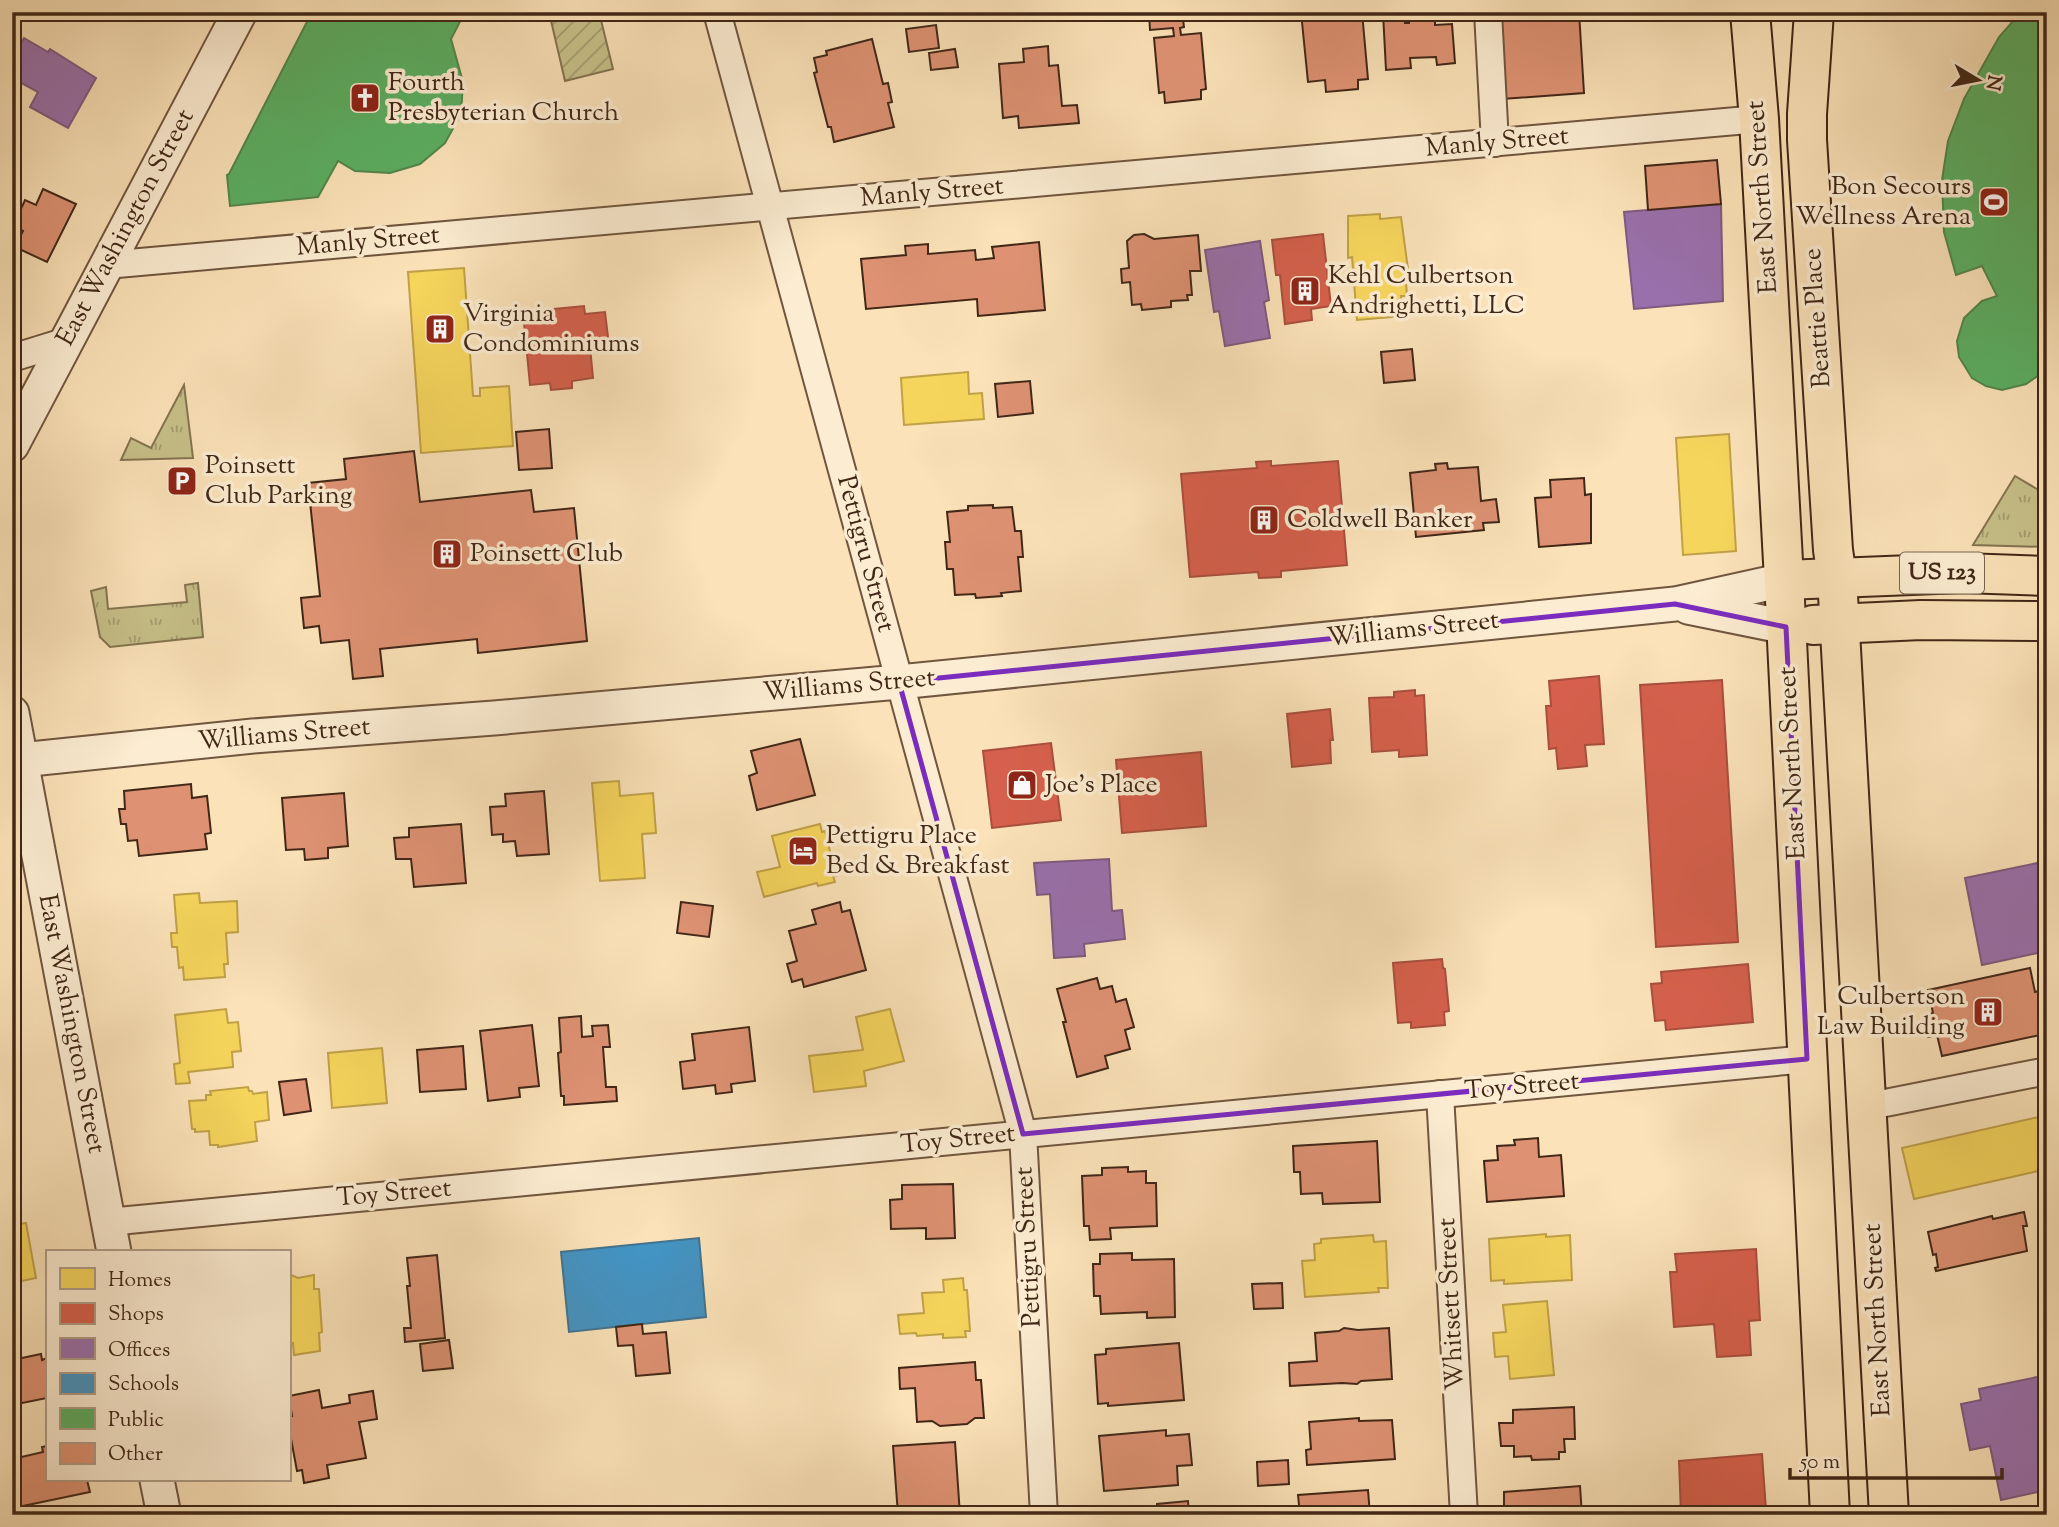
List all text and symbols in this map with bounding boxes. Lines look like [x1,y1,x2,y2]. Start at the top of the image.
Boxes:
north arrow [1944,46,2014,116]
place label: Fourth Presbyterian Church [388,65,619,132]
text: N [1978,73,2007,92]
church icon: Fourth Presbyterian Church [348,81,382,115]
street label: East North Street [1738,99,1788,295]
street label: East Washington Street [48,103,204,353]
street label: Manly Street [1424,118,1570,168]
street label: Manly Street [859,168,1005,218]
place label: Bon Secours Wellness Arena [1795,169,1971,236]
sports icon: Bon Secours Wellness Arena [1977,185,2011,219]
street label: Manly Street [295,217,441,267]
street label: Beattie Place [1795,247,1841,389]
place label: Kehl Culbertson Andrighetti, LLC [1328,258,1525,325]
building icon: Kehl Culbertson Andrighetti, LLC [1288,274,1322,308]
place label: Virginia Condominiums [463,296,639,363]
building icon: Virginia Condominiums [423,312,457,346]
place label: Poinsett Club Parking [205,448,352,515]
parking icon: Poinsett Club Parking [165,464,199,498]
street label: Pettigru Street [826,472,904,636]
place label: Coldwell Banker [1287,502,1473,539]
building icon: Coldwell Banker [1247,503,1281,537]
place label: Poinsett Club [470,536,623,573]
building icon: Poinsett Club [430,537,464,571]
road number: US 123 [1900,552,1984,594]
street label: Williams Street [1325,603,1501,657]
street label: Williams Street [761,660,937,712]
street label: East North Street [1769,665,1817,861]
street label: Williams Street [196,709,372,761]
place label: Joe's Place [1043,767,1158,804]
shop icon: Joe's Place [1005,768,1039,802]
place label: Pettigru Place Bed & Breakfast [826,818,1009,885]
hotel icon: Pettigru Place Bed & Breakfast [786,834,820,868]
street label: East Washington Street [28,891,114,1157]
place label: Culbertson Law Building [1817,979,1965,1046]
building icon: Culbertson Law Building [1971,995,2005,1029]
street label: Toy Street [1463,1064,1581,1110]
street label: Toy Street [899,1116,1017,1164]
street label: Pettigru Street [1006,1166,1052,1328]
street label: Toy Street [335,1171,453,1217]
street label: Whitsett Street [1429,1217,1475,1391]
street label: East North Street [1854,1222,1902,1418]
legend [46,1250,290,1482]
text: Homes [108,1266,171,1296]
text: Shops [108,1300,164,1330]
text: Offices [108,1336,170,1366]
text: Schools [108,1370,179,1400]
text: Public [108,1406,164,1436]
scale bar [1790,1436,2001,1480]
text: Other [108,1440,163,1470]
text: 50 m [1799,1448,1840,1478]

